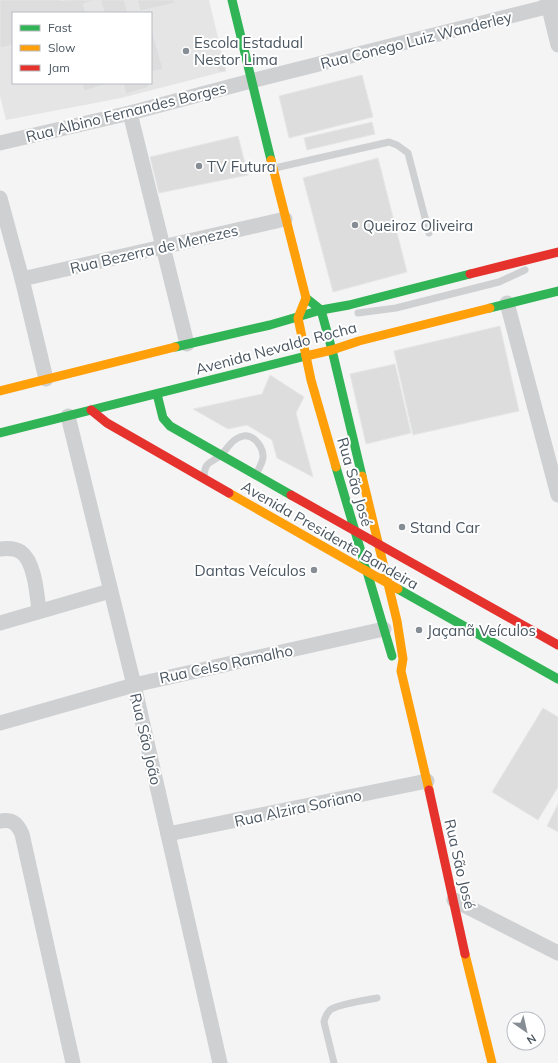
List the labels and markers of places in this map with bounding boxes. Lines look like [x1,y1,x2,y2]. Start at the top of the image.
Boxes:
place label: Escola Estadual Nestor Lima [194,33,303,69]
marker: Escola Estadual Nestor Lima [181,46,191,56]
place label: TV Futura [207,157,276,176]
marker: TV Futura [194,161,204,171]
place label: Queiroz Oliveira [363,216,473,235]
marker: Queiroz Oliveira [350,220,360,230]
place label: Stand Car [410,518,480,537]
marker: Stand Car [397,522,407,532]
place label: Dantas Veículos [194,561,306,580]
marker: Dantas Veículos [309,565,319,575]
place label: Jaçanã Veículos [427,621,536,640]
marker: Jaçanã Veículos [414,625,424,635]

